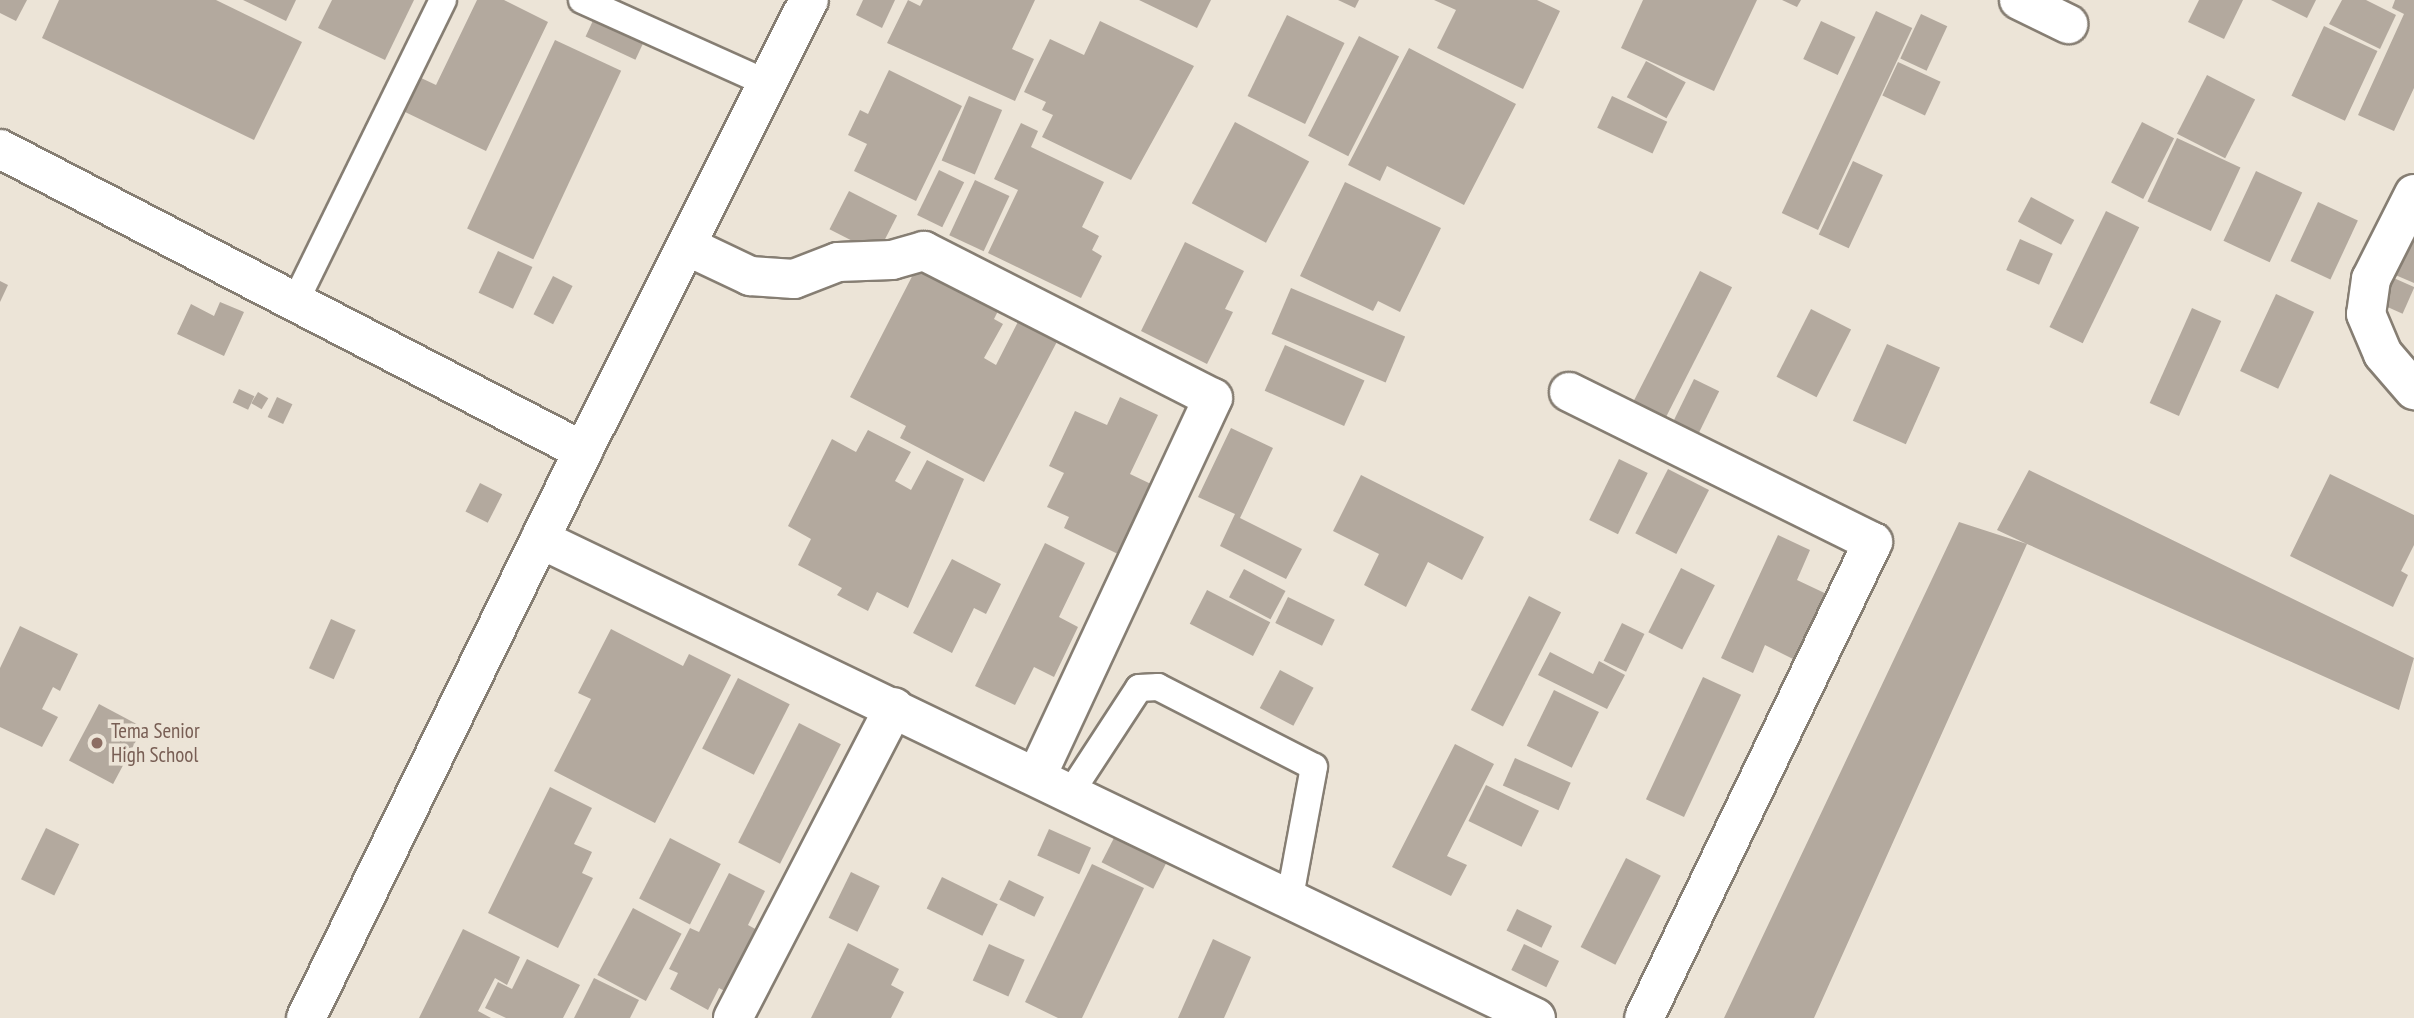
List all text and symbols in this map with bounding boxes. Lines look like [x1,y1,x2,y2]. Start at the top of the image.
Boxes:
place label: Tema Senior High School [111,718,200,768]
marker: Tema Senior High School [89,735,105,751]

